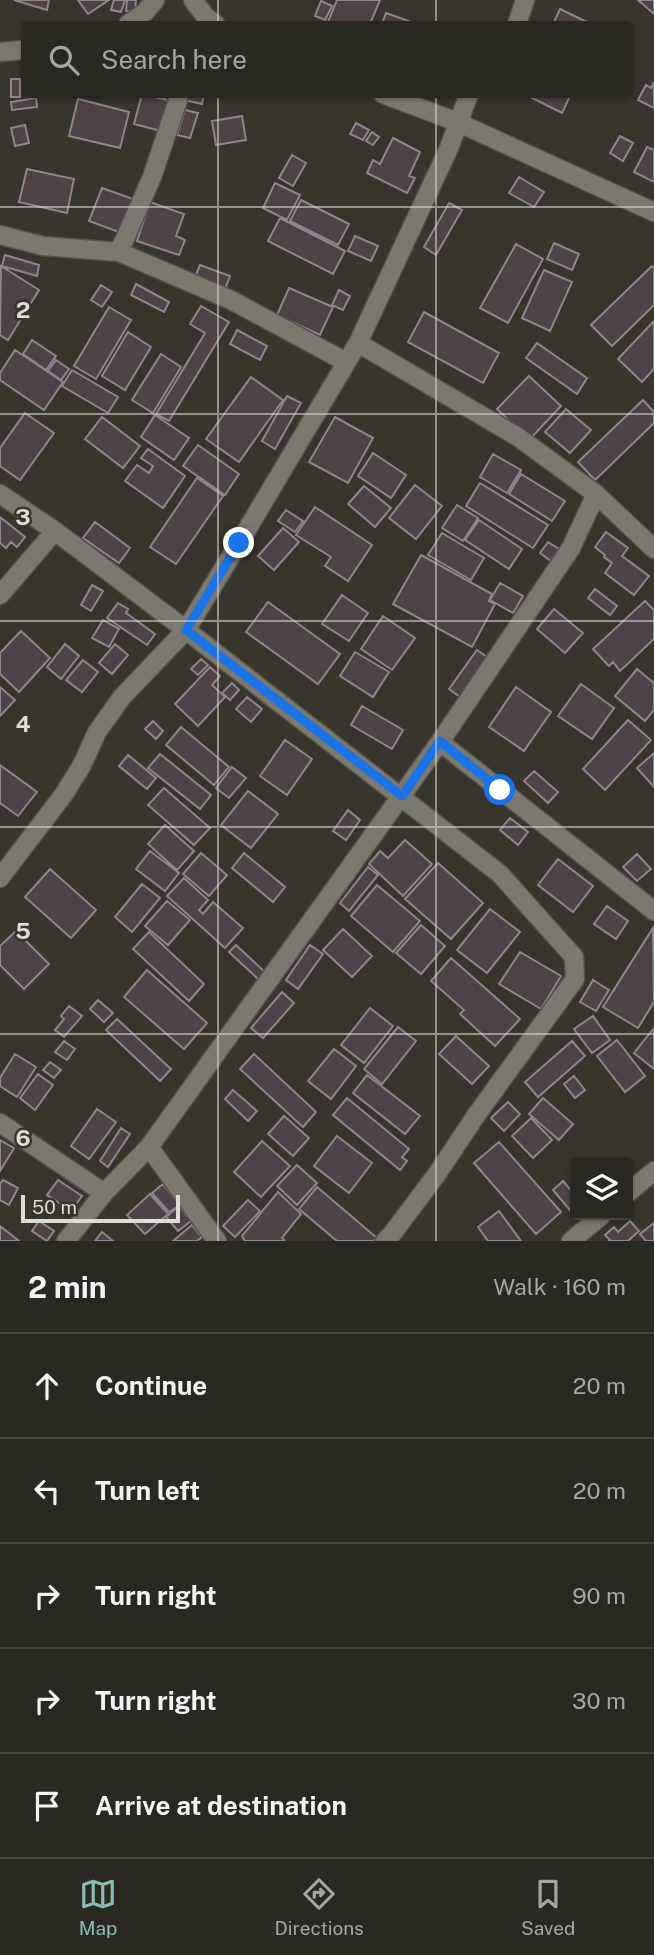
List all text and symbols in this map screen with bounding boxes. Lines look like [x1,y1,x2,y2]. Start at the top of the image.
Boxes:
search box [21,21,633,98]
icon: search [45,41,83,79]
text: Search here [101,44,247,75]
text: 2 [16,296,30,323]
text: 3 [15,503,31,530]
route end [223,527,254,558]
text: 4 [15,710,31,737]
route start [484,774,515,805]
text: 5 [15,917,31,944]
text: 6 [15,1124,31,1151]
map controls [570,1157,633,1220]
button: layers [570,1157,633,1220]
scale bar [21,1192,180,1224]
text: 50 m [32,1196,77,1218]
text: 2 min [28,1269,107,1305]
text: Walk · 160 m [493,1273,626,1300]
icon: ahead [28,1367,66,1405]
text: Continue [95,1370,207,1401]
text: 20 m [573,1372,626,1399]
icon: left [28,1472,66,1510]
text: Turn left [95,1475,200,1506]
text: 20 m [573,1477,626,1504]
icon: right [28,1577,66,1615]
text: Turn right [95,1580,217,1611]
text: 90 m [572,1582,626,1609]
icon: right [28,1682,66,1720]
text: Turn right [95,1685,217,1716]
text: 30 m [572,1687,626,1714]
icon: arrive [28,1787,66,1825]
text: Arrive at destination [95,1790,347,1821]
tab: Map [79,1875,117,1939]
tab: Directions [274,1875,364,1939]
tab: Saved [521,1875,575,1939]

